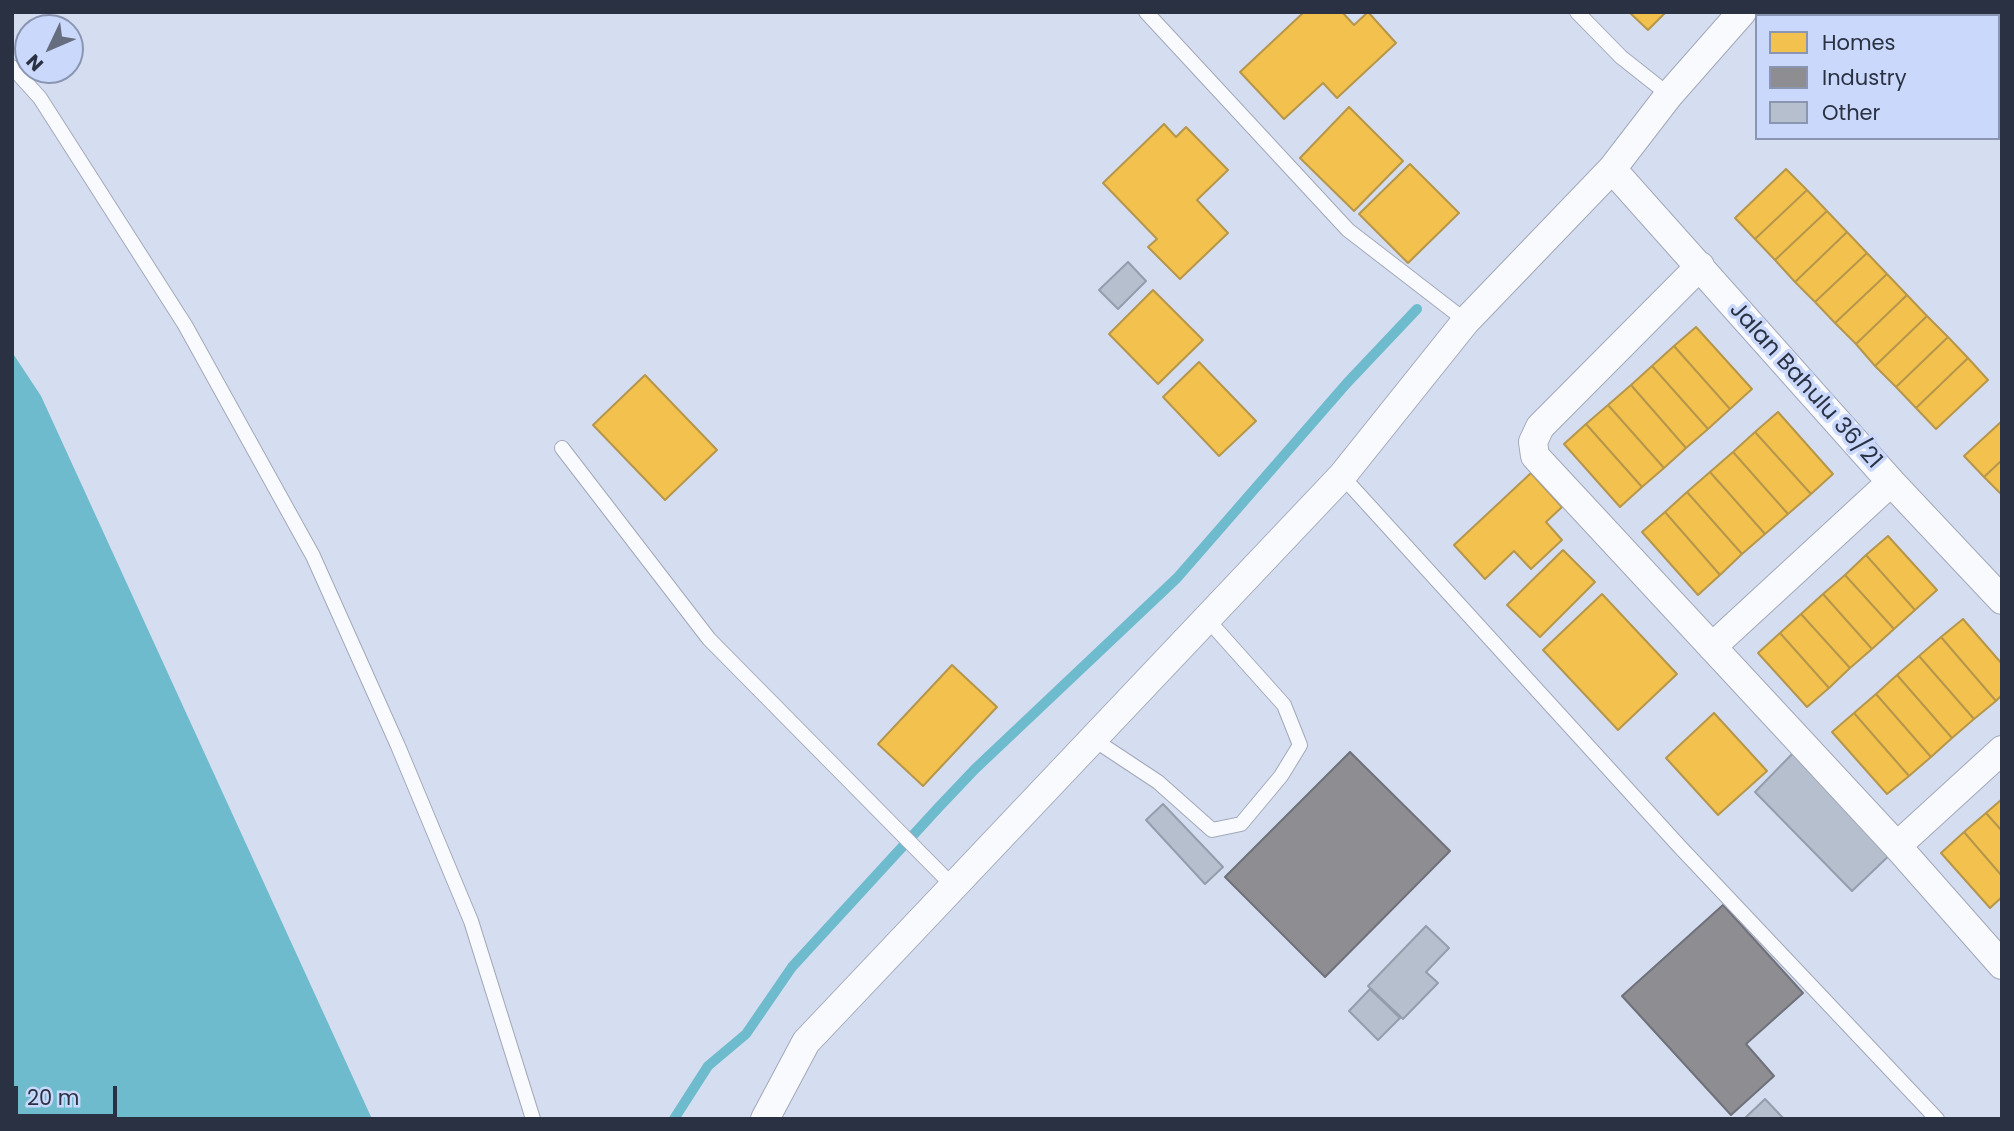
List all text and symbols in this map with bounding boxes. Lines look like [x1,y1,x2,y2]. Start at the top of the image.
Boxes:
north arrow [14,14,84,84]
legend [1755,14,2000,140]
text: Homes [1822,28,1896,57]
text: N [20,48,50,77]
text: Industry [1822,63,1907,92]
text: Other [1822,98,1880,127]
street label: Jalan Bahulu 36/21 [1723,297,1887,475]
scale bar [18,1072,121,1116]
text: 20 m [27,1083,80,1112]

